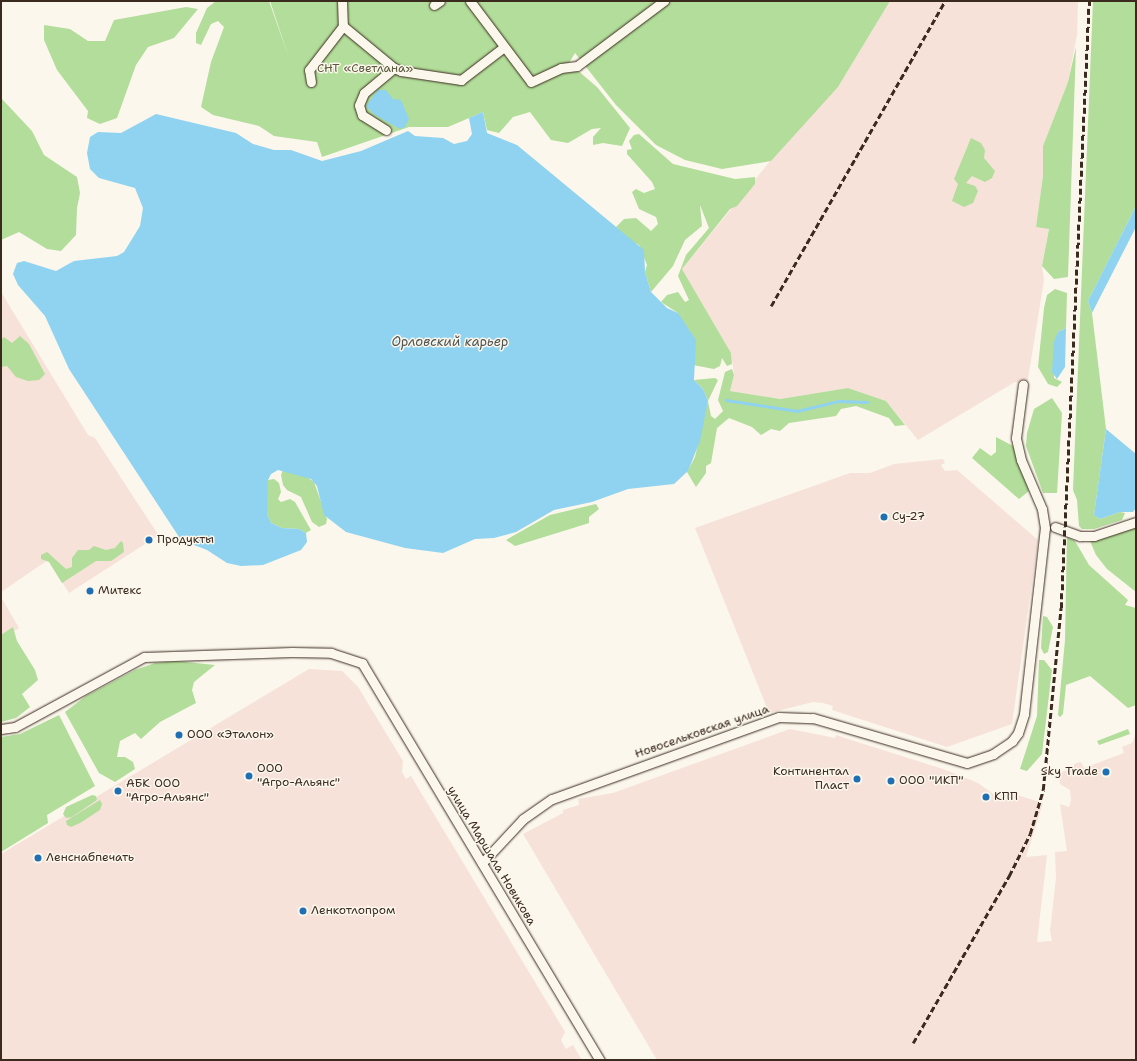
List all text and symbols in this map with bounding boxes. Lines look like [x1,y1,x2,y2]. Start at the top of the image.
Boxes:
park label: СНТ «Светлана» [317,62,413,76]
water label: Орловский карьер [392,334,508,350]
place label: Су-27 [892,510,925,524]
marker: Су-27 [879,512,889,522]
place label: Продукты [157,533,214,547]
marker: Продукты [144,535,154,545]
place label: Митекс [98,584,142,598]
marker: Митекс [85,586,95,596]
street label: Новосельковская улица [633,702,771,762]
place label: ООО «Эталон» [187,728,274,742]
marker: ООО «Эталон» [174,730,184,740]
place label: ООО "Агро-Альянс" [257,762,340,790]
place label: Континентал Пласт [773,765,849,793]
place label: Sky Trade [1041,765,1098,779]
marker: Sky Trade [1101,767,1111,777]
marker: ООО "Агро-Альянс" [244,771,254,781]
marker: Континентал Пласт [852,774,862,784]
place label: ООО "ИКП" [899,774,964,788]
marker: ООО "ИКП" [886,776,896,786]
place label: АБК ООО "Агро-Альянс" [126,777,209,805]
street label: улица Маршала Новикова [444,784,538,928]
marker: АБК ООО "Агро-Альянс" [113,786,123,796]
place label: КПП [994,790,1018,804]
marker: КПП [981,792,991,802]
place label: Ленснабпечать [46,851,134,865]
marker: Ленснабпечать [33,853,43,863]
place label: Ленкотлопром [311,904,395,918]
marker: Ленкотлопром [298,906,308,916]

